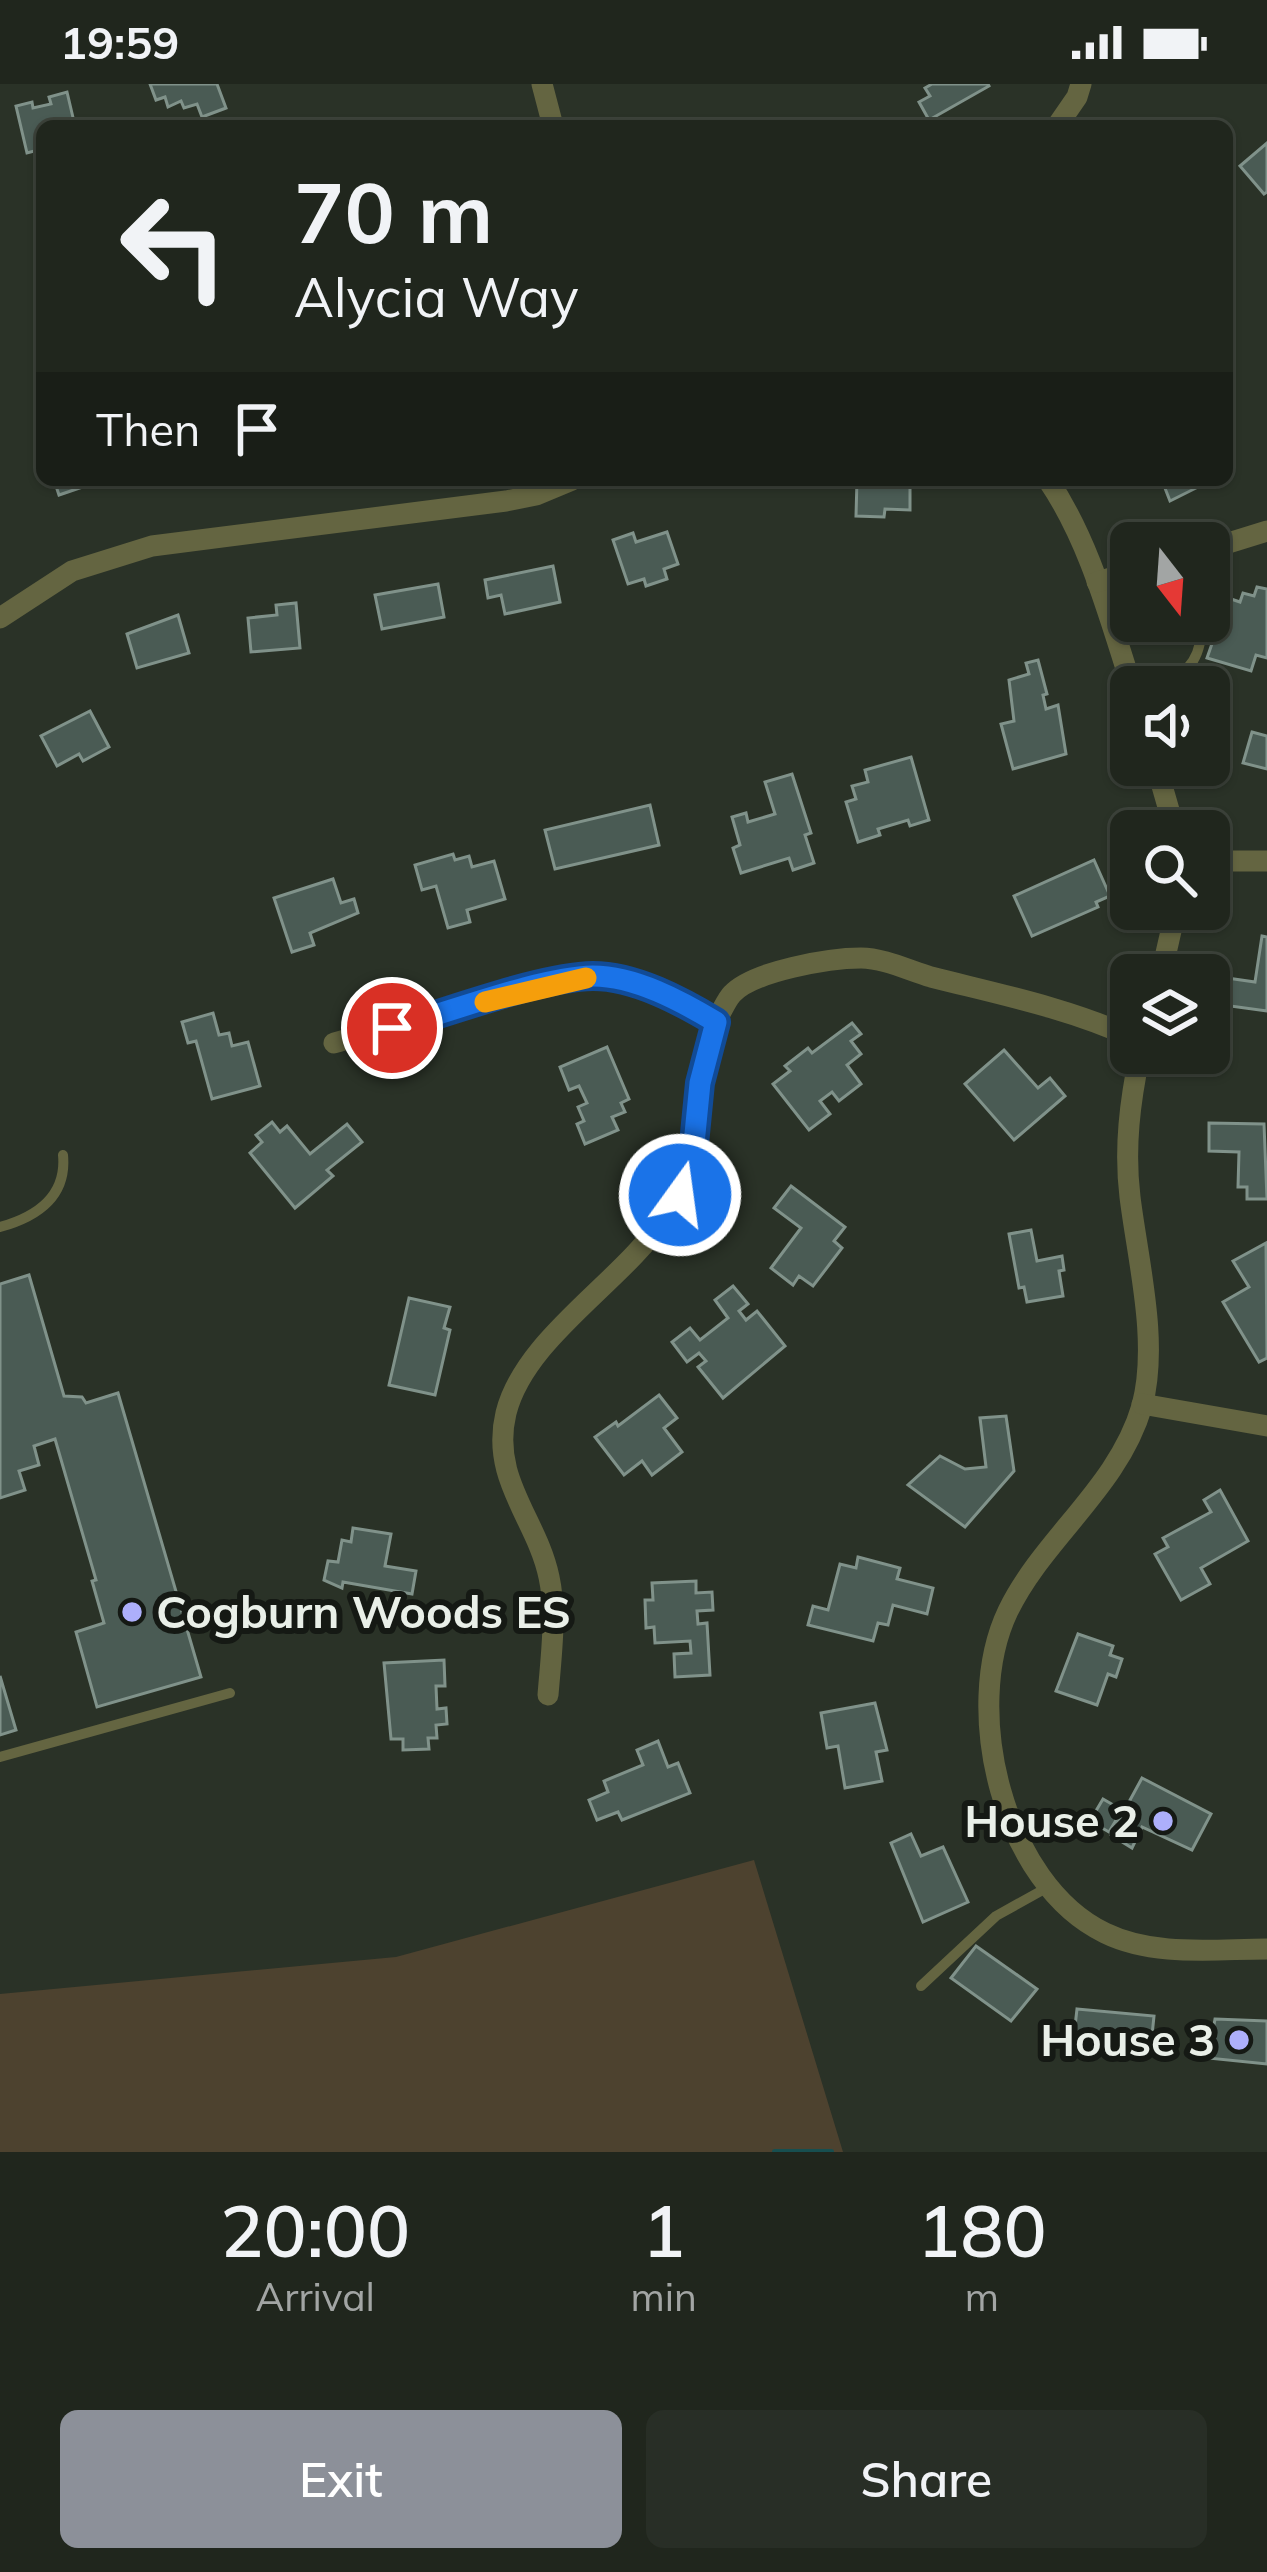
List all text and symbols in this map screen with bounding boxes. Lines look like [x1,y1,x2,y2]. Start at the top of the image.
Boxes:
text: 19:59 [60,14,179,70]
text: 70 m [294,159,493,264]
icon: left [96,168,252,324]
text: Alycia Way [294,263,579,331]
icon: arrive [224,396,290,462]
text: Then [96,401,200,457]
north arrow [1110,522,1230,642]
map controls [1110,522,1230,1074]
button: sound [1110,666,1230,786]
button: search [1110,810,1230,930]
button: layers [1110,954,1230,1074]
pin [341,977,443,1079]
icon: arrive [359,995,425,1061]
position arrow [617,1132,743,1258]
place label: Cogburn Woods ES [156,1583,571,1639]
marker: Cogburn Woods ES [119,1599,145,1625]
place label: House 2 [964,1792,1139,1848]
marker: House 2 [1150,1808,1176,1834]
place label: House 3 [1040,2011,1215,2067]
marker: House 3 [1226,2027,1252,2053]
text: 20:00 [220,2185,410,2275]
text: 1 [642,2185,685,2275]
text: 180 [917,2185,1047,2275]
text: Arrival [256,2272,375,2321]
text: min [630,2272,697,2321]
text: m [965,2272,999,2321]
button: Exit [60,2410,622,2548]
button: Share [646,2410,1207,2548]

